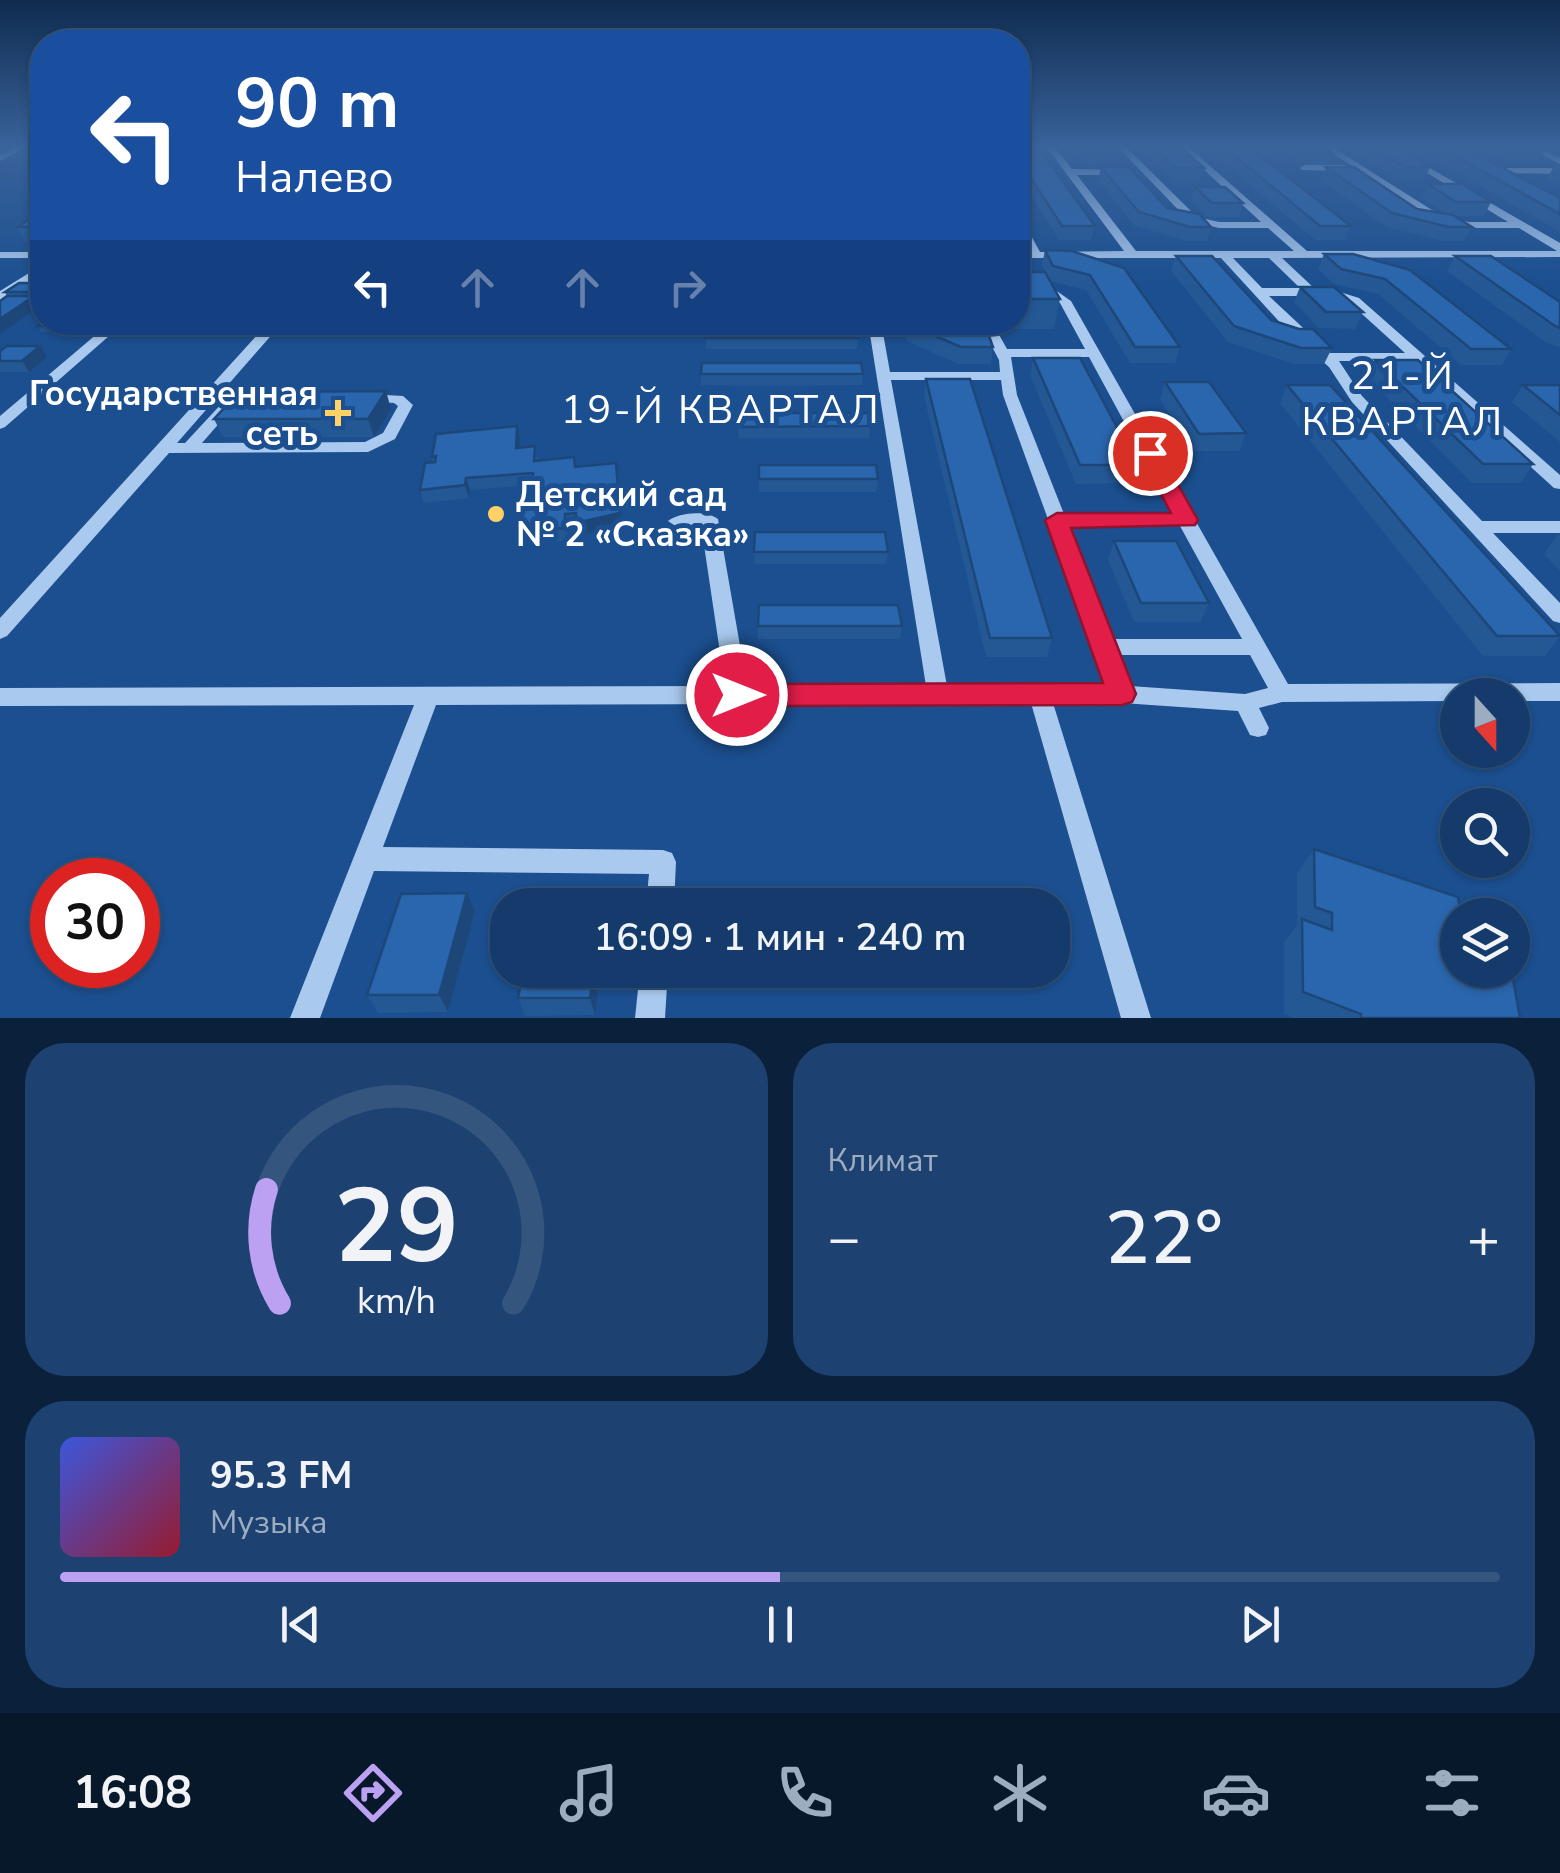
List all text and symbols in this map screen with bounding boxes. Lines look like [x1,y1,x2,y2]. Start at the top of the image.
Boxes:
text: 90 m [235,56,399,152]
icon: left [70,70,200,200]
text: Налево [235,147,394,208]
icon: left [345,260,400,315]
icon: ahead [450,260,505,315]
icon: ahead [555,260,610,315]
icon: right [660,260,715,315]
district label: 21-Й КВАРТАЛ [1301,349,1505,449]
place label: Государственная сеть [29,370,318,457]
district label: 19-Й КВАРТАЛ [561,383,881,437]
marker: Государственная сеть [327,402,349,424]
pin [1108,411,1193,496]
icon: arrive [1123,426,1178,481]
place label: Детский сад № 2 «Сказка» [516,471,749,558]
marker: Детский сад № 2 «Сказка» [485,503,507,525]
position arrow [685,643,789,747]
north arrow [1440,678,1530,768]
map controls [1440,678,1530,988]
button: search [1440,788,1530,878]
speed limit sign: 30 [30,858,160,988]
button: layers [1440,898,1530,988]
text: 16:09 · 1 мин · 240 m [594,912,966,963]
text: Климат [828,1139,938,1182]
text: 29 [334,1156,459,1298]
text: 22° [1105,1187,1223,1289]
text: − [828,1201,861,1276]
text: + [1467,1201,1500,1276]
text: km/h [357,1277,436,1326]
text: 95.3 FM [210,1450,352,1501]
text: Музыка [210,1501,327,1544]
icon: previous [273,1597,328,1652]
icon: pause [753,1597,808,1652]
icon: next [1233,1597,1288,1652]
icon: directions [338,1758,408,1828]
icon: music [554,1758,624,1828]
icon: phone [770,1758,840,1828]
icon: climate [985,1758,1055,1828]
icon: car [1201,1758,1271,1828]
icon: filters [1417,1758,1487,1828]
text: 16:08 [73,1763,192,1824]

